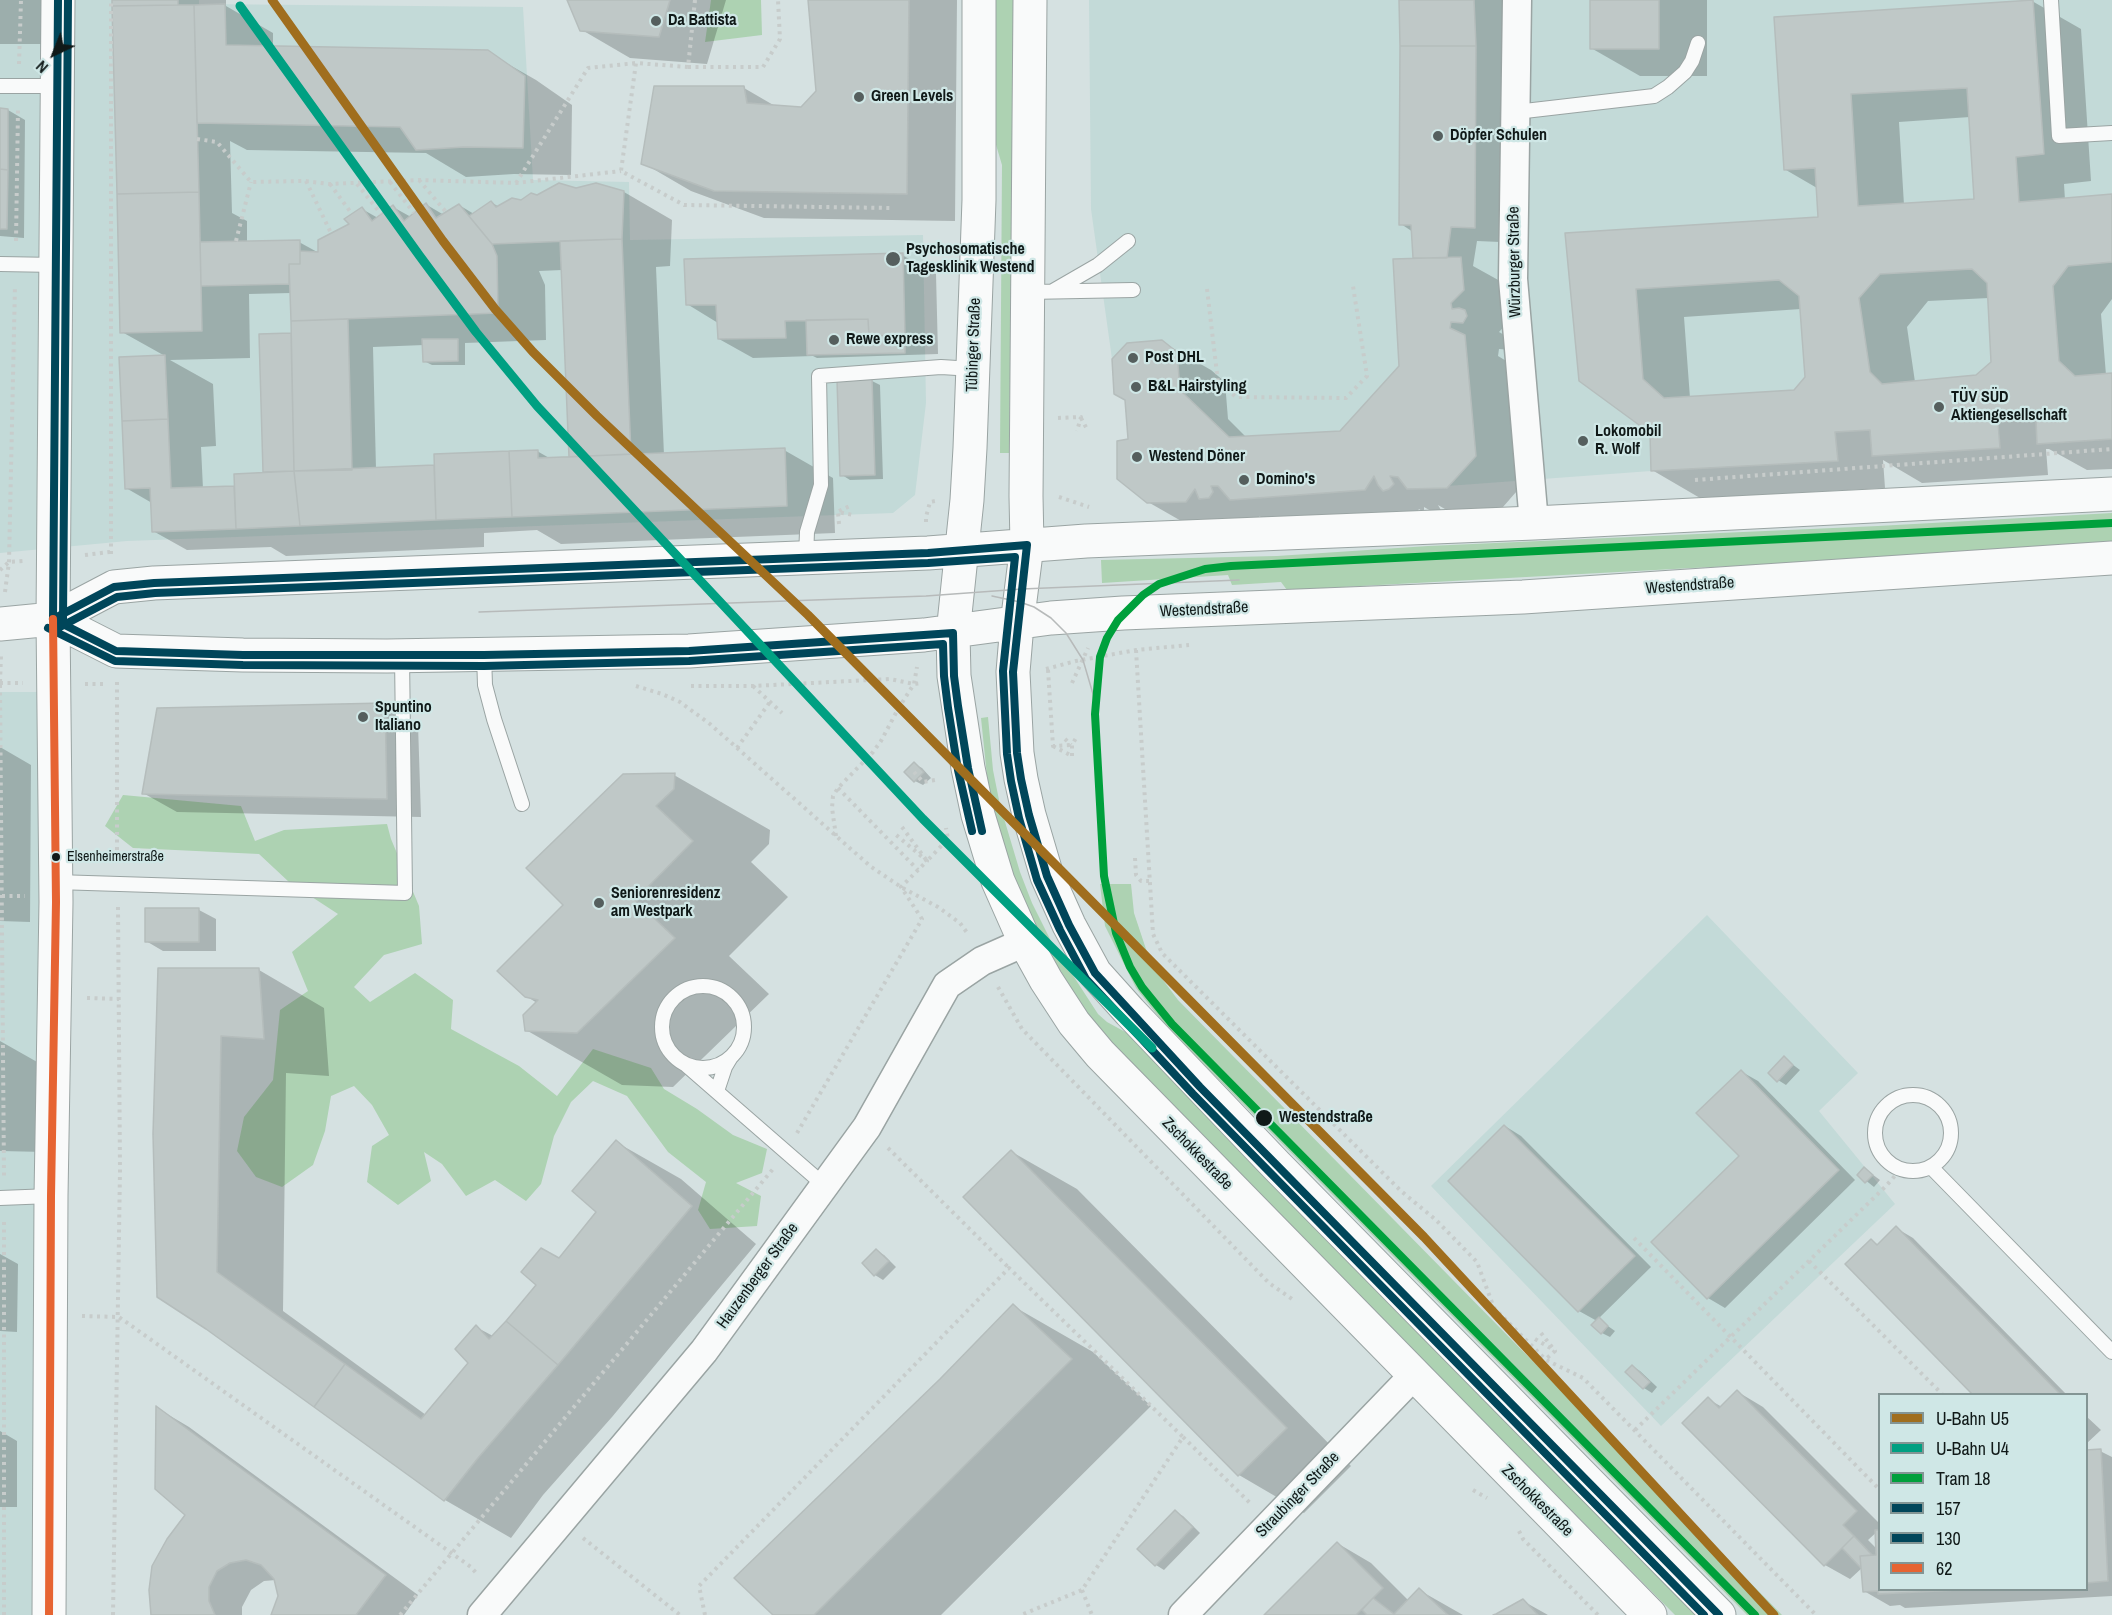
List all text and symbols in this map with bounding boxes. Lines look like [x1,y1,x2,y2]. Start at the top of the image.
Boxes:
place label: Da Battista [668,11,737,31]
marker: Da Battista [649,14,663,28]
north arrow [24,24,84,84]
text: N [31,56,53,78]
place label: Green Levels [871,87,953,107]
marker: Green Levels [852,90,866,104]
place label: Döpfer Schulen [1450,126,1547,146]
marker: Döpfer Schulen [1431,129,1445,143]
street label: Würzburger Straße [1504,206,1526,318]
place label: Psychosomatische Tagesklinik Westend [906,240,1035,278]
marker: Psychosomatische Tagesklinik Westend [884,250,902,268]
street label: Tübinger Straße [963,297,985,393]
place label: Rewe express [846,330,934,350]
marker: Rewe express [827,333,841,347]
place label: Post DHL [1145,348,1204,368]
marker: Post DHL [1126,351,1140,365]
place label: B&L Hairstyling [1148,377,1246,397]
marker: B&L Hairstyling [1129,380,1143,394]
place label: TÜV SÜD Aktiengesellschaft [1951,388,2067,426]
marker: TÜV SÜD Aktiengesellschaft [1932,400,1946,414]
place label: Lokomobil R. Wolf [1595,422,1661,460]
marker: Lokomobil R. Wolf [1576,434,1590,448]
place label: Westend Döner [1149,447,1245,467]
marker: Westend Döner [1130,450,1144,464]
place label: Domino's [1256,470,1315,490]
marker: Domino's [1237,473,1251,487]
street label: Westendstraße [1645,573,1735,599]
street label: Westendstraße [1159,598,1249,622]
place label: Spuntino Italiano [375,698,432,736]
marker: Spuntino Italiano [356,710,370,724]
place label: Elsenheimerstraße [67,849,164,865]
marker: Elsenheimerstraße [50,851,62,863]
place label: Seniorenresidenz am Westpark [611,884,720,922]
marker: Seniorenresidenz am Westpark [592,896,606,910]
marker: Westendstraße [1254,1108,1274,1128]
place label: Westendstraße [1279,1108,1373,1128]
street label: Zschokkestraße [1158,1114,1236,1194]
street label: Hauzenberger Straße [713,1219,803,1333]
legend [1878,1393,2088,1591]
text: U-Bahn U5 [1936,1406,2009,1431]
text: U-Bahn U4 [1936,1436,2009,1461]
street label: Straubinger Straße [1252,1448,1344,1542]
street label: Zschokkestraße [1497,1461,1577,1541]
text: Tram 18 [1936,1466,1990,1491]
text: 157 [1936,1496,1961,1521]
text: 130 [1936,1526,1961,1551]
text: 62 [1936,1556,1952,1581]

